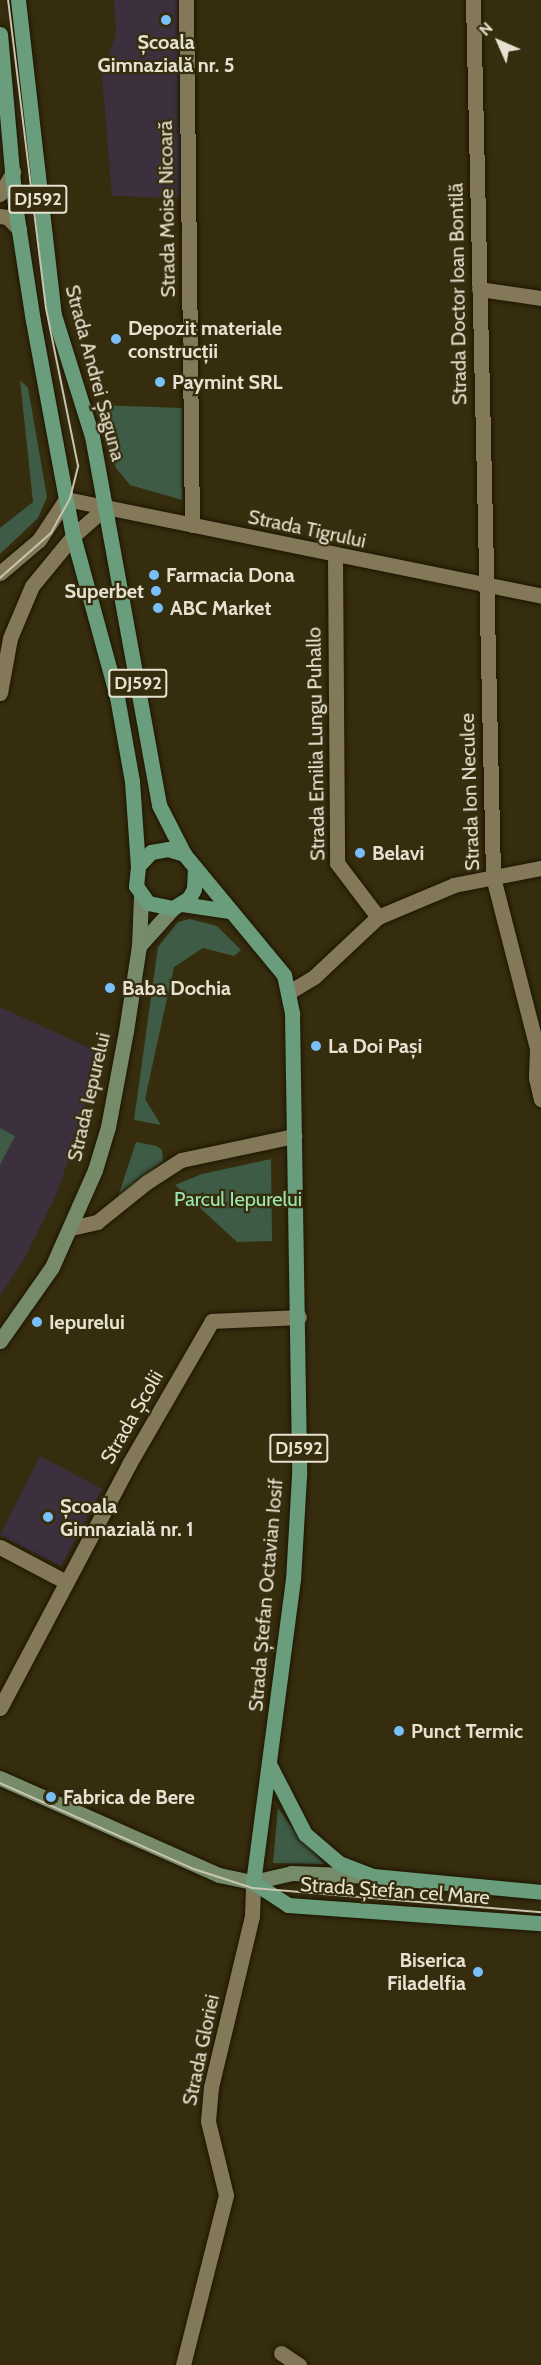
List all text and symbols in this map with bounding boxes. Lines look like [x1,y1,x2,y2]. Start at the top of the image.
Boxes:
north arrow [469,12,529,72]
marker: Școala Gimnazială nr. 5 [159,13,173,27]
text: N [475,18,497,40]
place label: Școala Gimnazială nr. 5 [98,30,234,77]
street label: Strada Moise Nicoară [153,120,181,298]
street label: Strada Doctor Ioan Bontilă [444,183,472,405]
road number: DJ592 [8,184,68,214]
street label: Strada Andrei Șaguna [60,282,130,464]
place label: Depozit materiale construcții [128,316,282,363]
marker: Depozit materiale construcții [109,332,123,346]
place label: Paymint SRL [172,370,283,394]
marker: Paymint SRL [153,375,167,389]
street label: Strada Tigrului [246,505,368,553]
place label: Farmacia Dona [166,563,295,587]
marker: Farmacia Dona [147,568,161,582]
place label: Superbet [65,579,144,603]
marker: Superbet [149,584,163,598]
place label: ABC Market [170,596,271,620]
marker: ABC Market [151,601,165,615]
street label: Strada Emilia Lungu Puhallo [302,627,330,861]
road number: DJ592 [108,668,168,698]
street label: Strada Ion Neculce [455,713,485,871]
place label: Belavi [372,841,424,865]
marker: Belavi [353,846,367,860]
place label: Baba Dochia [122,976,231,1000]
marker: Baba Dochia [103,981,117,995]
street label: Strada Iepurelui [63,1030,115,1164]
place label: La Doi Pași [328,1034,422,1058]
marker: La Doi Pași [309,1039,323,1053]
park label: Parcul Iepurelui [174,1187,302,1211]
place label: Iepurelui [49,1310,125,1334]
marker: Iepurelui [30,1315,44,1329]
street label: Strada Școlii [96,1366,168,1468]
road number: DJ592 [269,1433,329,1463]
street label: Strada Ștefan Octavian Iosif [244,1477,288,1713]
place label: Școala Gimnazială nr. 1 [60,1494,194,1541]
marker: Școala Gimnazială nr. 1 [41,1510,55,1524]
place label: Punct Termic [411,1719,523,1743]
marker: Punct Termic [392,1724,406,1738]
place label: Fabrica de Bere [63,1785,195,1809]
marker: Fabrica de Bere [44,1790,58,1804]
street label: Strada Ștefan cel Mare [299,1872,491,1910]
place label: Biserica Filadelfia [387,1948,466,1995]
marker: Biserica Filadelfia [471,1965,485,1979]
street label: Strada Gloriei [178,1992,224,2108]

